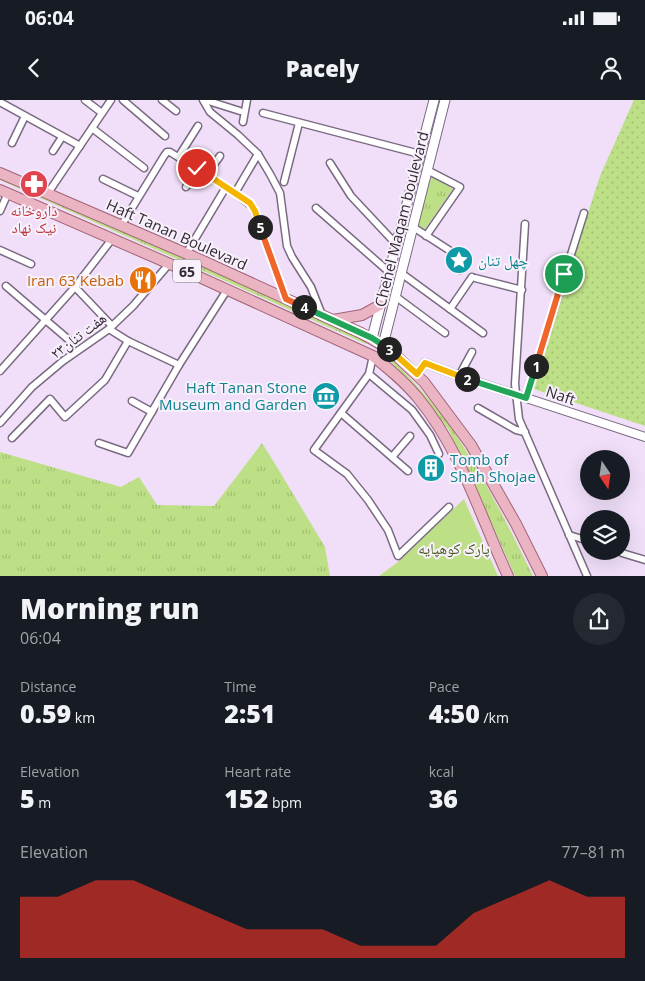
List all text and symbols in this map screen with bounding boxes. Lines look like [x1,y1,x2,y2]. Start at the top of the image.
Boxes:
text: 06:04 [25,5,74,31]
text: Pacely [286,53,359,83]
icon: back [20,54,48,82]
icon: person [597,54,625,82]
street label: Chehel Maqam boulevard [369,129,433,309]
pin [176,147,218,189]
icon: check [183,154,211,182]
pharmacy icon: داروخانه نیک نهاد [19,169,49,199]
street label: Haft Tanan Boulevard [103,194,251,274]
place label: داروخانه نیک نهاد [11,200,57,237]
pin: 5 [248,214,272,240]
text: 5 [256,218,265,237]
place icon: چهل تنان [444,245,474,275]
place label: چهل تنان [478,250,529,271]
pin [543,253,585,295]
road number: 65 [173,260,201,282]
icon: arrive [550,260,578,288]
restaurant icon: Iran 63 Kebab [128,265,158,295]
place label: Iran 63 Kebab [27,270,124,290]
pin: 4 [292,294,316,320]
text: 4 [300,298,309,317]
street label: هفت تنان۲۳ [46,307,111,363]
pin: 3 [376,336,402,362]
text: 3 [385,340,394,359]
pin: 1 [524,354,548,378]
text: 1 [532,357,541,376]
pin: 2 [454,366,480,392]
text: 2 [463,370,472,389]
place label: Haft Tanan Stone Museum and Garden [159,377,307,414]
museum icon: Haft Tanan Stone Museum and Garden [311,381,341,411]
street label: Naft [544,381,578,409]
place label: Tomb of Shah Shojae [450,449,536,486]
north arrow [580,450,630,500]
map controls [580,450,630,560]
building icon: Tomb of Shah Shojae [416,453,446,483]
button: layers [580,510,630,560]
park label: پارک کوهپایه [418,538,490,558]
text: Morning run [20,589,200,627]
button: share [573,593,625,645]
text: 06:04 [20,627,61,649]
text: Distance [20,677,76,696]
text: Time [224,677,256,696]
text: Pace [429,677,459,696]
text: 0.59 [20,696,71,730]
text: 2:51 [224,696,276,730]
text: 4:50 [429,696,480,730]
text: km [71,708,95,727]
text: /km [480,708,509,727]
text: Elevation [20,762,79,781]
text: Heart rate [224,762,291,781]
text: kcal [429,762,454,781]
text: 5 [20,781,35,815]
text: 152 [224,781,268,815]
text: 36 [429,781,458,815]
text: m [35,793,51,812]
text: bpm [268,793,302,812]
text: Elevation [20,841,88,863]
text: 77–81 m [561,841,625,863]

